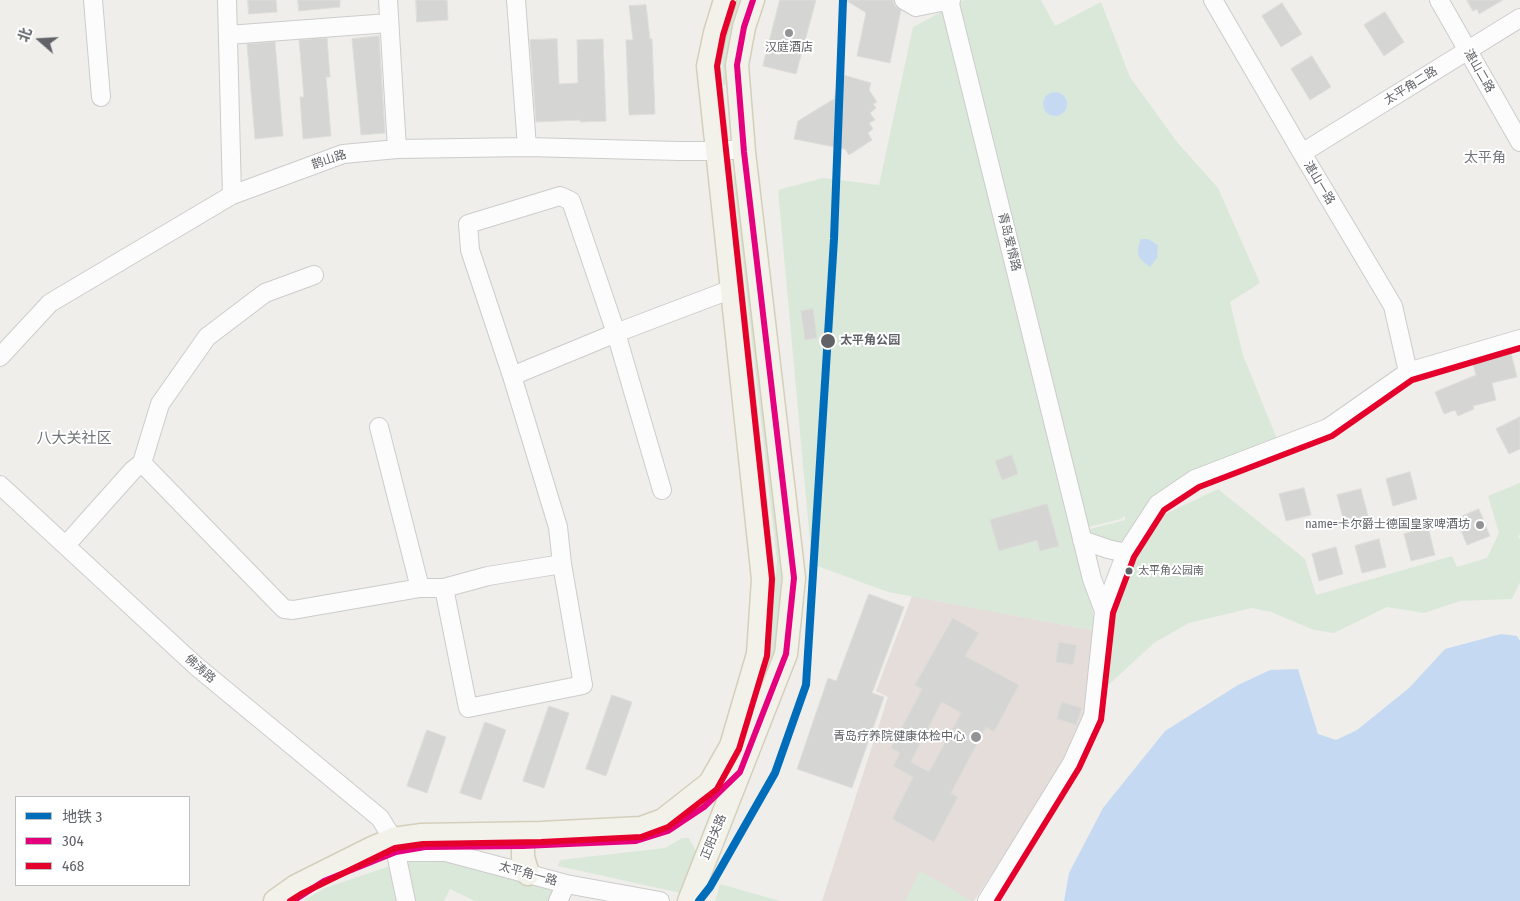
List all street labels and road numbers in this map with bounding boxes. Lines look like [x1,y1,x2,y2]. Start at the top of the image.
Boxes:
street label: 湛山二路 [1461,47,1497,95]
street label: 太平角二路 [1382,64,1440,108]
street label: 鹊山路 [310,148,348,172]
street label: 湛山一路 [1300,159,1338,207]
street label: 青岛爱情路 [995,211,1023,273]
street label: 佛涛路 [182,652,218,686]
street label: 正阳关路 [698,812,730,862]
street label: 太平角一路 [497,859,559,889]

